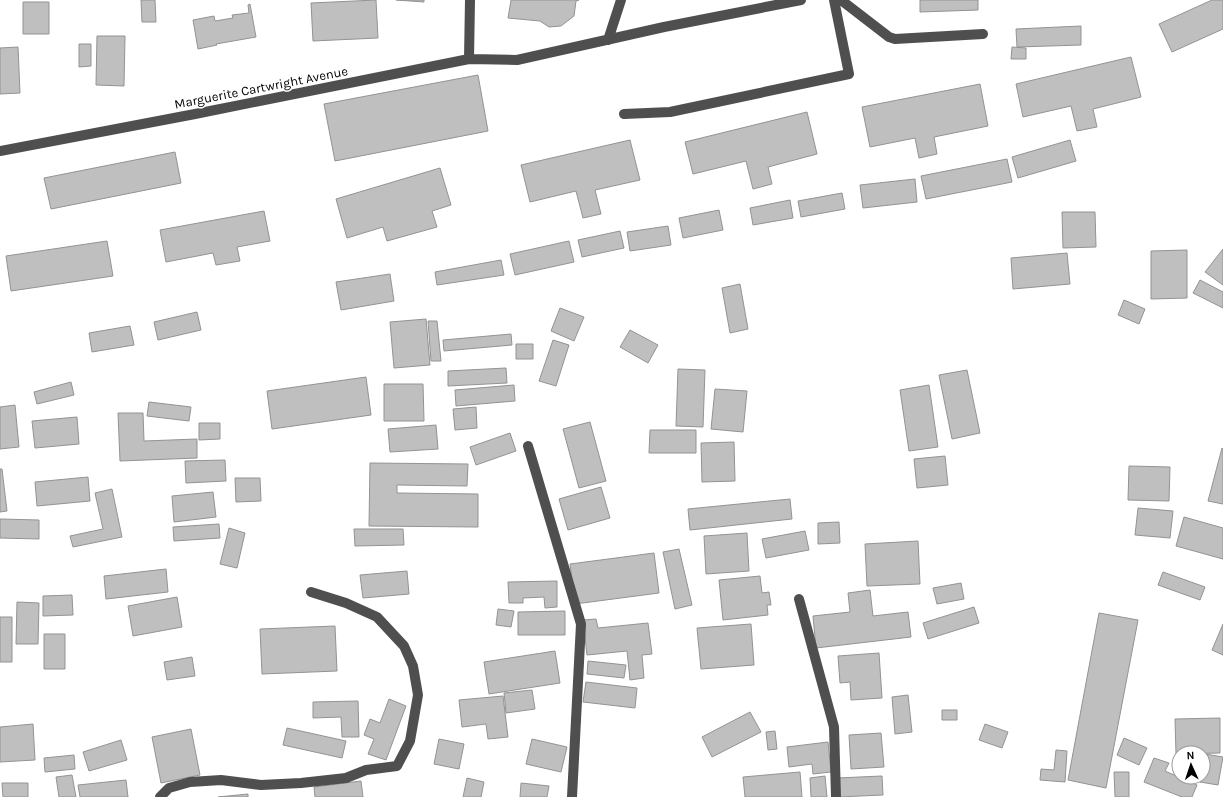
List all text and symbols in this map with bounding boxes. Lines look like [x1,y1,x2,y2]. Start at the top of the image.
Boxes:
street label: Marguerite Cartwright Avenue [173,63,349,112]
north arrow [1171,745,1211,785]
text: N [1186,749,1195,762]

